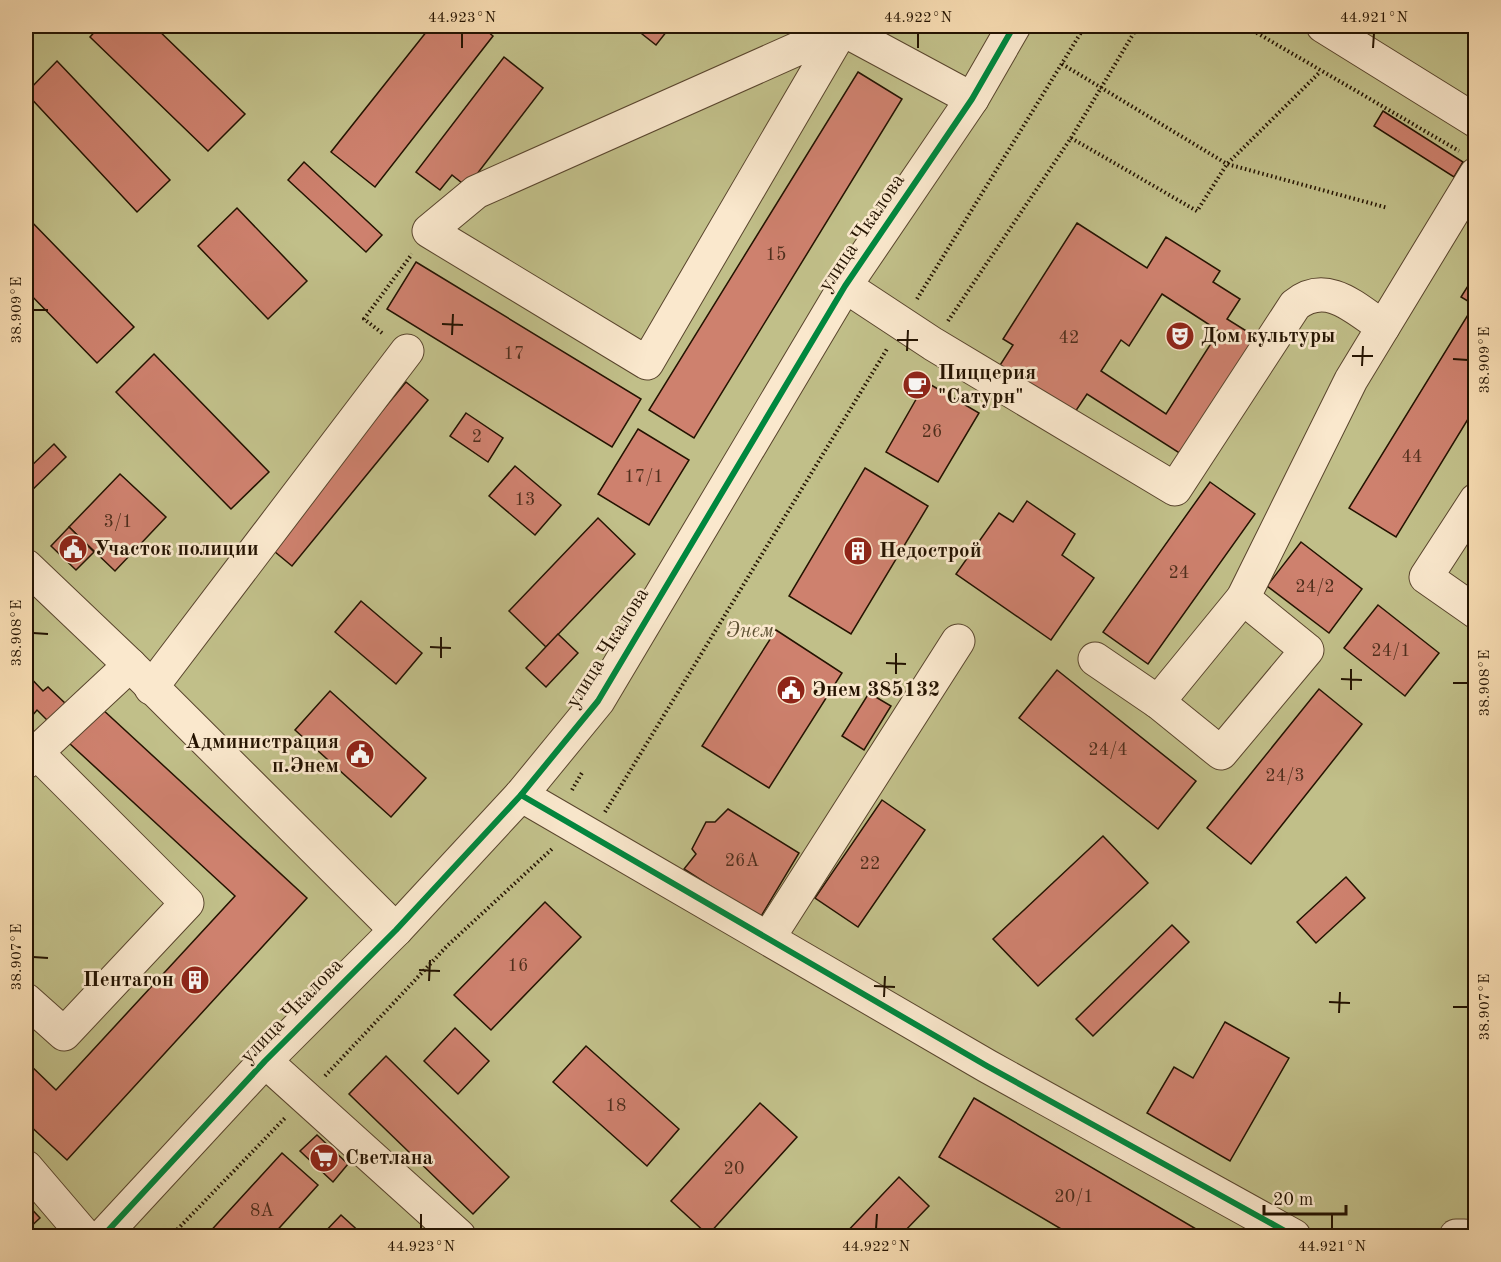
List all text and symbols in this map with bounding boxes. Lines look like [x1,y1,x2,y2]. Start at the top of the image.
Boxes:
text: 44.923°N [428,11,496,26]
text: 44.922°N [884,11,952,26]
text: 44.921°N [1340,11,1408,26]
street label: улица Чкалова [815,170,909,296]
house number: 15 [766,246,786,264]
text: 38.909°E [10,277,25,343]
theatre icon: Дом культуры [1164,320,1196,352]
place label: Дом культуры [1201,326,1335,347]
text: 38.909°E [1478,327,1493,393]
house number: 42 [1059,329,1079,347]
house number: 17 [504,345,524,363]
place label: Пиццерия "Сатурн" [938,363,1036,408]
cafe icon: Пиццерия "Сатурн" [901,369,933,401]
house number: 26 [922,423,942,441]
house number: 2 [472,428,482,446]
house number: 44 [1402,448,1422,466]
house number: 17/1 [624,468,664,486]
house number: 13 [515,491,535,509]
house number: 3/1 [104,513,132,531]
public building icon: Участок полиции [57,533,89,565]
building icon: Недострой [842,535,874,567]
place label: Участок полиции [94,539,259,560]
place label: Недострой [879,541,982,562]
house number: 24 [1169,564,1189,582]
house number: 24/2 [1295,578,1335,596]
street label: улица Чкалова [563,584,653,712]
text: 38.908°E [10,600,25,666]
park label: Энем [726,621,774,642]
house number: 24/1 [1371,642,1411,660]
text: 38.908°E [1478,650,1493,716]
public building icon: Энем 385132 [775,674,807,706]
place label: Энем 385132 [812,680,940,701]
place label: Администрация п.Энем [185,732,339,777]
public building icon: Администрация п.Энем [344,738,376,770]
house number: 24/4 [1088,741,1128,759]
house number: 24/3 [1265,767,1305,785]
house number: 26А [725,852,760,870]
house number: 22 [860,855,880,873]
text: 38.907°E [10,924,25,990]
street label: улица Чкалова [237,954,347,1068]
house number: 16 [508,957,528,975]
building icon: Пентагон [179,964,211,996]
place label: Пентагон [83,970,174,991]
text: 38.907°E [1478,974,1493,1040]
house number: 18 [606,1097,626,1115]
supermarket icon: Светлана [308,1142,340,1174]
place label: Светлана [345,1148,434,1169]
house number: 20 [724,1160,744,1178]
scale bar [1264,1178,1346,1216]
house number: 20/1 [1054,1188,1094,1206]
text: 20 m [1273,1191,1313,1209]
house number: 8А [250,1202,274,1220]
text: 44.923°N [387,1240,455,1255]
text: 44.922°N [842,1240,910,1255]
text: 44.921°N [1298,1240,1366,1255]

